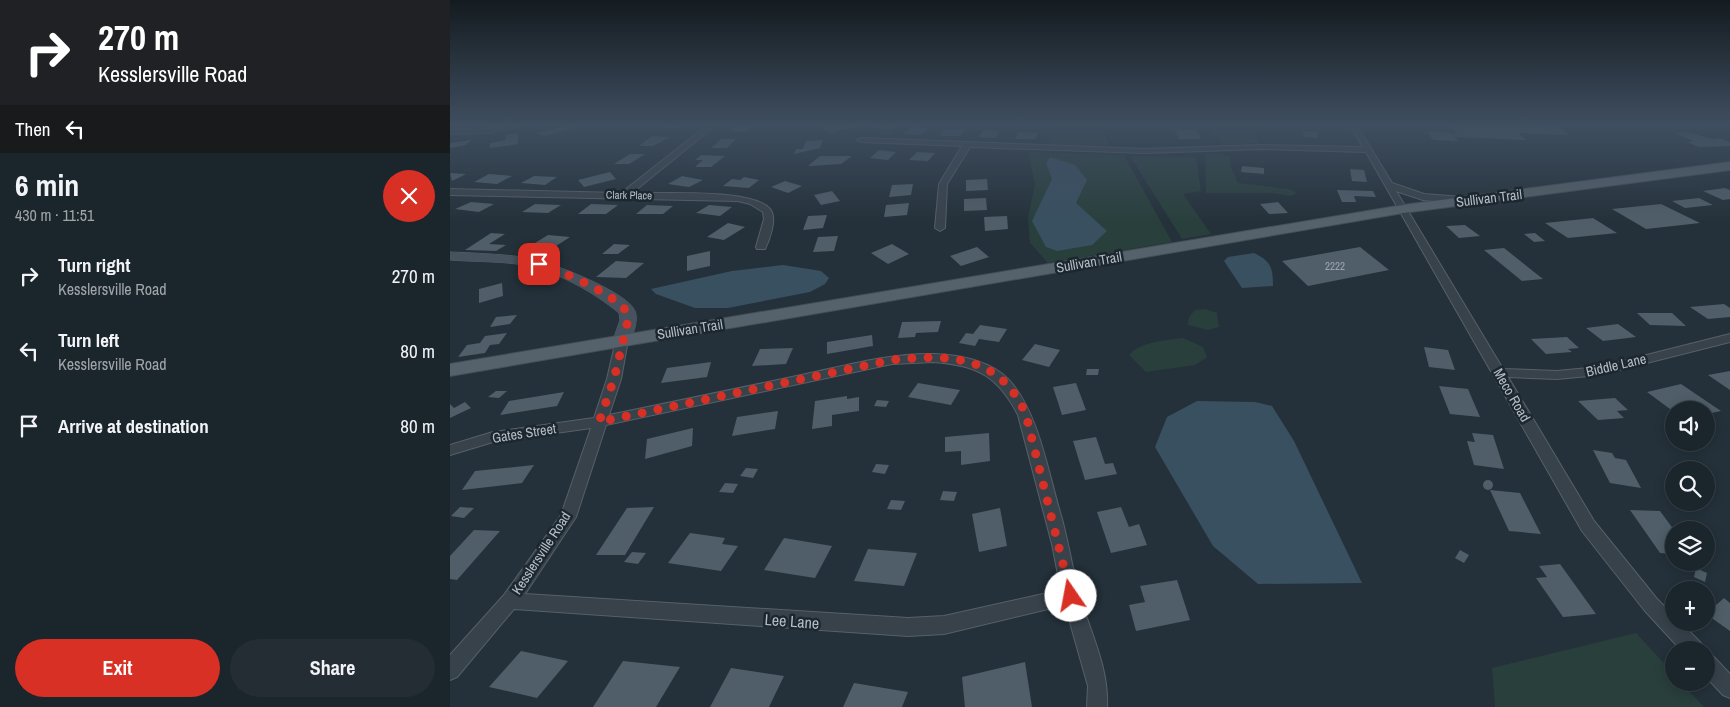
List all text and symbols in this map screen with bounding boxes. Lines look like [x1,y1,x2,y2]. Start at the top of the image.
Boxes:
text: 270 m [98,14,179,61]
icon: right [15,20,80,85]
text: Kesslersville Road [98,59,247,89]
icon: left [61,115,89,143]
text: Then [15,116,51,142]
text: 6 min [15,165,79,205]
button: close [383,170,435,222]
street label: Sullivan Trail [1455,185,1523,211]
street label: Clark Place [606,188,652,202]
text: 430 m · 11:51 [15,204,94,226]
pin [518,243,560,285]
street label: Sullivan Trail [1055,247,1123,277]
icon: arrive [525,250,553,278]
text: Turn right [58,252,130,278]
house number: 2222 [1325,259,1345,273]
icon: right [15,262,43,290]
text: 270 m [392,263,435,289]
text: Kesslersville Road [58,278,167,300]
street label: Sullivan Trail [656,315,724,343]
text: Turn left [58,327,119,353]
icon: left [15,337,43,365]
text: 80 m [400,338,435,364]
street label: Biddle Lane [1584,349,1648,381]
text: Kesslersville Road [58,353,167,375]
street label: Meco Road [1490,365,1534,425]
map controls [1665,401,1715,691]
button: sound [1665,401,1715,451]
icon: arrive [15,412,43,440]
text: Arrive at destination [58,413,209,439]
text: 80 m [400,413,435,439]
street label: Gates Street [491,419,557,447]
button: search [1665,461,1715,511]
street label: Kesslersville Road [508,508,574,598]
button: layers [1665,521,1715,571]
position arrow [1044,569,1096,621]
button: + [1665,581,1715,631]
street label: Lee Lane [764,608,820,634]
button: Exit [15,639,220,697]
button: Share [230,639,435,697]
button: − [1665,641,1715,691]

